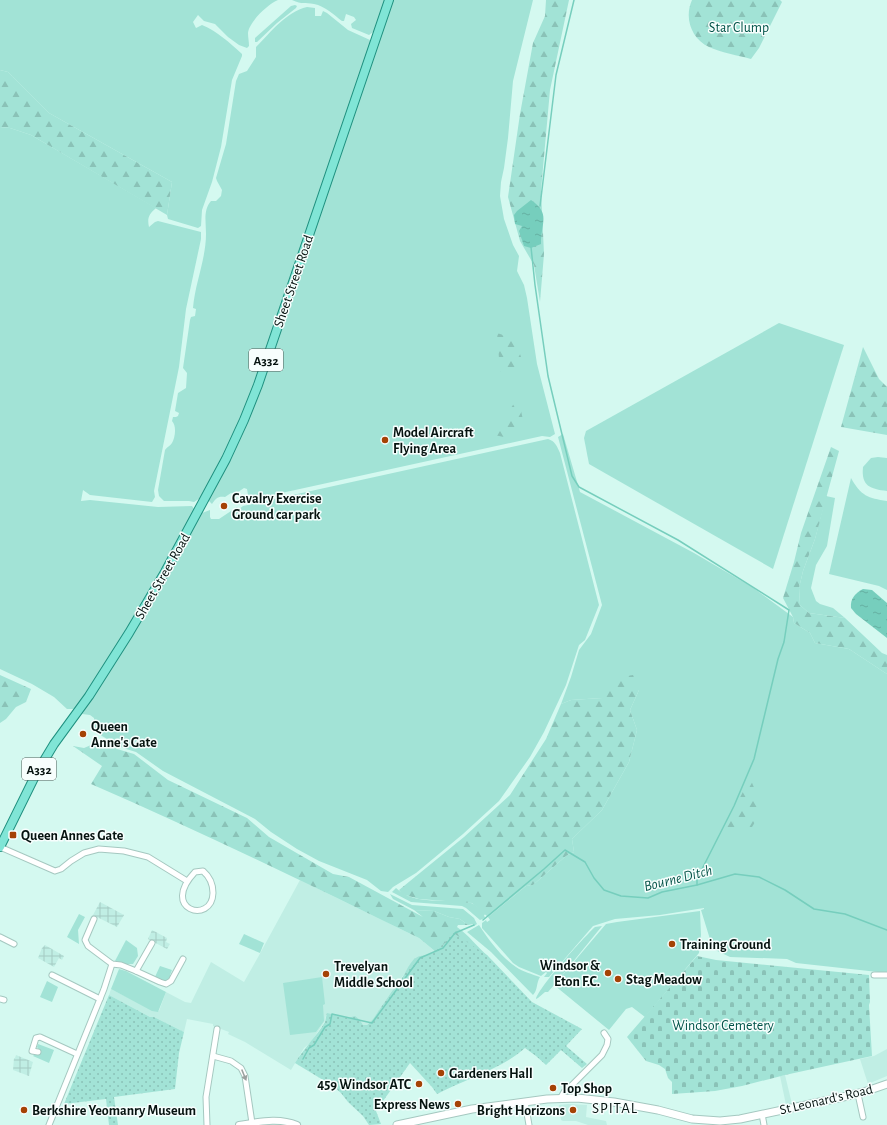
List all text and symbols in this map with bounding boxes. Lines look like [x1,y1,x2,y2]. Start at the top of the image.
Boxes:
park label: Star Clump [709,21,769,35]
street label: Sheet Street Road [272,233,316,329]
road number: A332 [249,349,283,371]
place label: Model Aircraft Flying Area [393,426,474,456]
marker: Model Aircraft Flying Area [380,435,390,445]
place label: Cavalry Exercise Ground car park [232,492,322,522]
marker: Cavalry Exercise Ground car park [219,501,229,511]
street label: Sheet Street Road [133,531,193,622]
place label: Queen Anne's Gate [91,720,157,750]
marker: Queen Anne's Gate [78,729,88,739]
road number: A332 [22,758,56,780]
place label: Queen Annes Gate [21,829,124,843]
marker: Queen Annes Gate [8,830,18,840]
water label: Bourne Ditch [642,863,714,894]
place label: Training Ground [680,938,771,952]
marker: Training Ground [667,939,677,949]
place label: Windsor & Eton F.C. [540,959,600,989]
place label: Trevelyan Middle School [334,960,413,990]
marker: Windsor & Eton F.C. [603,968,613,978]
marker: Trevelyan Middle School [321,969,331,979]
place label: Stag Meadow [626,973,702,987]
marker: Stag Meadow [613,974,623,984]
park label: Windsor Cemetery [672,1019,774,1033]
place label: Gardeners Hall [449,1067,533,1081]
marker: Gardeners Hall [436,1068,446,1078]
one-way arrow [240,1069,247,1081]
place label: 459 Windsor ATC [317,1078,412,1092]
marker: 459 Windsor ATC [414,1079,424,1089]
place label: Top Shop [561,1082,612,1096]
street label: St Leonard's Road [778,1082,874,1117]
marker: Top Shop [548,1083,558,1093]
place label: Express News [374,1098,450,1112]
marker: Express News [453,1099,463,1109]
district label: SPITAL [592,1101,638,1116]
place label: Berkshire Yeomanry Museum [32,1104,196,1118]
place label: Bright Horizons [477,1104,565,1118]
marker: Berkshire Yeomanry Museum [19,1105,29,1115]
marker: Bright Horizons [568,1105,578,1115]

